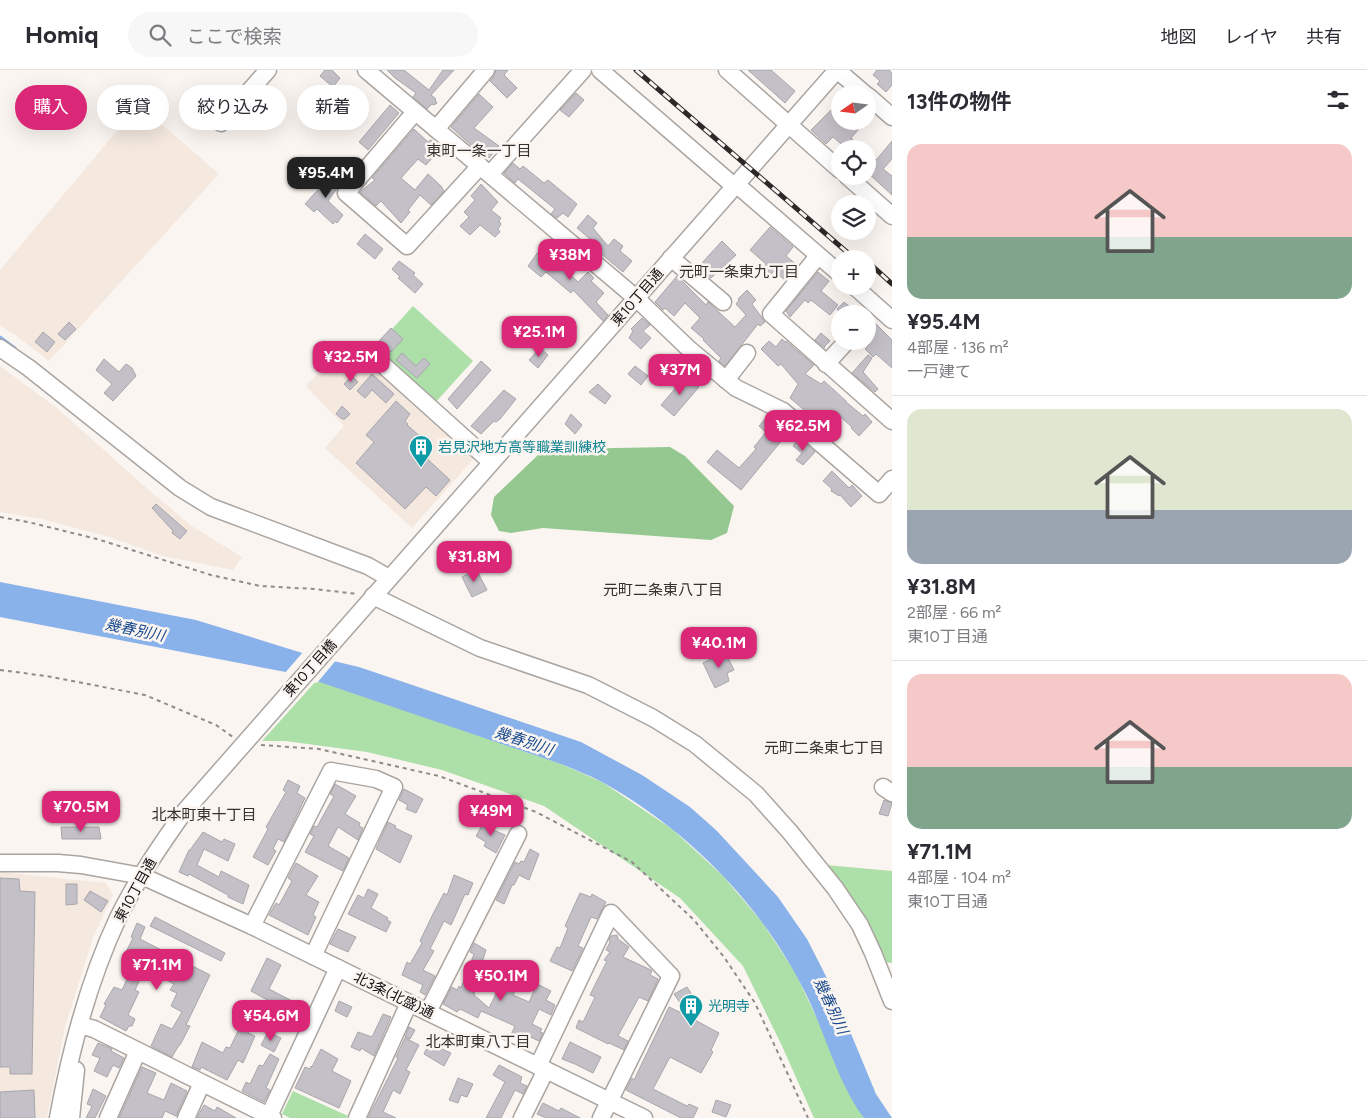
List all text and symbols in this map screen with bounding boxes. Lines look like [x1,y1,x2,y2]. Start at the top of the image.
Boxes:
search box [128,12,478,57]
text: Homiq [25,20,98,49]
icon: search [146,21,174,49]
text: ここで検索 [186,25,281,48]
text: 地図 [1161,26,1197,48]
text: レイヤ [1225,26,1278,48]
text: 共有 [1306,26,1342,48]
chip: 購入 [15,85,87,130]
chip: 賃貸 [97,85,169,130]
chip: 絞り込み [179,85,287,130]
chip: 新着 [297,85,369,130]
north arrow [831,85,876,130]
map controls [831,85,876,350]
icon: filters [1324,86,1352,114]
text: 13件の物件 [907,89,1012,114]
button: locate [831,140,876,185]
district label: 東町一条一丁目 [426,142,532,160]
pin: ¥95.4M [285,156,367,199]
text: ¥95.4M [298,163,354,182]
icon: home [1085,176,1175,266]
button: layers [831,195,876,240]
pin: ¥38M [540,238,600,281]
text: ¥38M [549,245,591,264]
button: + [831,250,876,295]
district label: 元町一条東九丁目 [679,263,799,281]
street label: 東10丁目通 [608,265,667,330]
button: − [831,305,876,350]
text: ¥95.4M [907,309,980,334]
pin: ¥25.1M [498,316,580,358]
text: ¥25.1M [513,322,565,341]
text: 4部屋 · 136 m² [907,338,1009,357]
pin: ¥32.5M [310,340,392,383]
text: ¥32.5M [324,347,378,366]
pin: ¥37M [650,354,710,396]
text: ¥37M [659,360,701,379]
text: 一戸建て [907,362,971,381]
pin: ¥62.5M [762,410,844,452]
text: ¥62.5M [775,416,831,435]
building icon: 岩見沢地方高等職業訓練校 [408,434,434,468]
place label: 岩見沢地方高等職業訓練校 [438,439,606,456]
icon: home [1085,442,1175,532]
pin: ¥31.8M [433,540,515,583]
text: ¥31.8M [448,547,500,566]
text: ¥31.8M [907,574,976,599]
district label: 元町二条東八丁目 [603,581,723,599]
text: 2部屋 · 66 m² [907,603,1001,622]
water label: 幾春別川 [104,615,168,645]
pin: ¥40.1M [678,626,760,669]
text: 東10丁目通 [907,627,988,646]
text: ¥40.1M [692,633,746,652]
street label: 東10丁目橋 [280,636,340,700]
icon: home [1085,707,1175,797]
water label: 幾春別川 [493,723,557,759]
district label: 元町二条東七丁目 [764,739,884,757]
pin: ¥70.5M [40,790,122,833]
pin: ¥49M [461,794,521,837]
text: ¥70.5M [53,797,109,816]
text: ¥49M [470,801,512,820]
district label: 北本町東十丁目 [151,806,257,824]
text: ¥71.1M [907,839,972,864]
street label: 東10丁目通 [111,855,160,925]
text: 4部屋 · 104 m² [907,868,1011,887]
text: 東10丁目通 [907,892,988,911]
pin: ¥71.1M [116,948,198,991]
text: ¥71.1M [132,955,182,974]
pin: ¥50.1M [460,960,542,1002]
text: ¥50.1M [474,966,528,985]
street label: 北3条(北盛)通 [351,969,437,1022]
water label: 幾春別川 [810,975,853,1039]
building icon: 光明寺 [678,993,704,1027]
place label: 光明寺 [708,998,750,1015]
pin: ¥54.6M [230,1000,312,1042]
text: ¥54.6M [243,1006,299,1025]
district label: 北本町東八丁目 [425,1033,531,1051]

